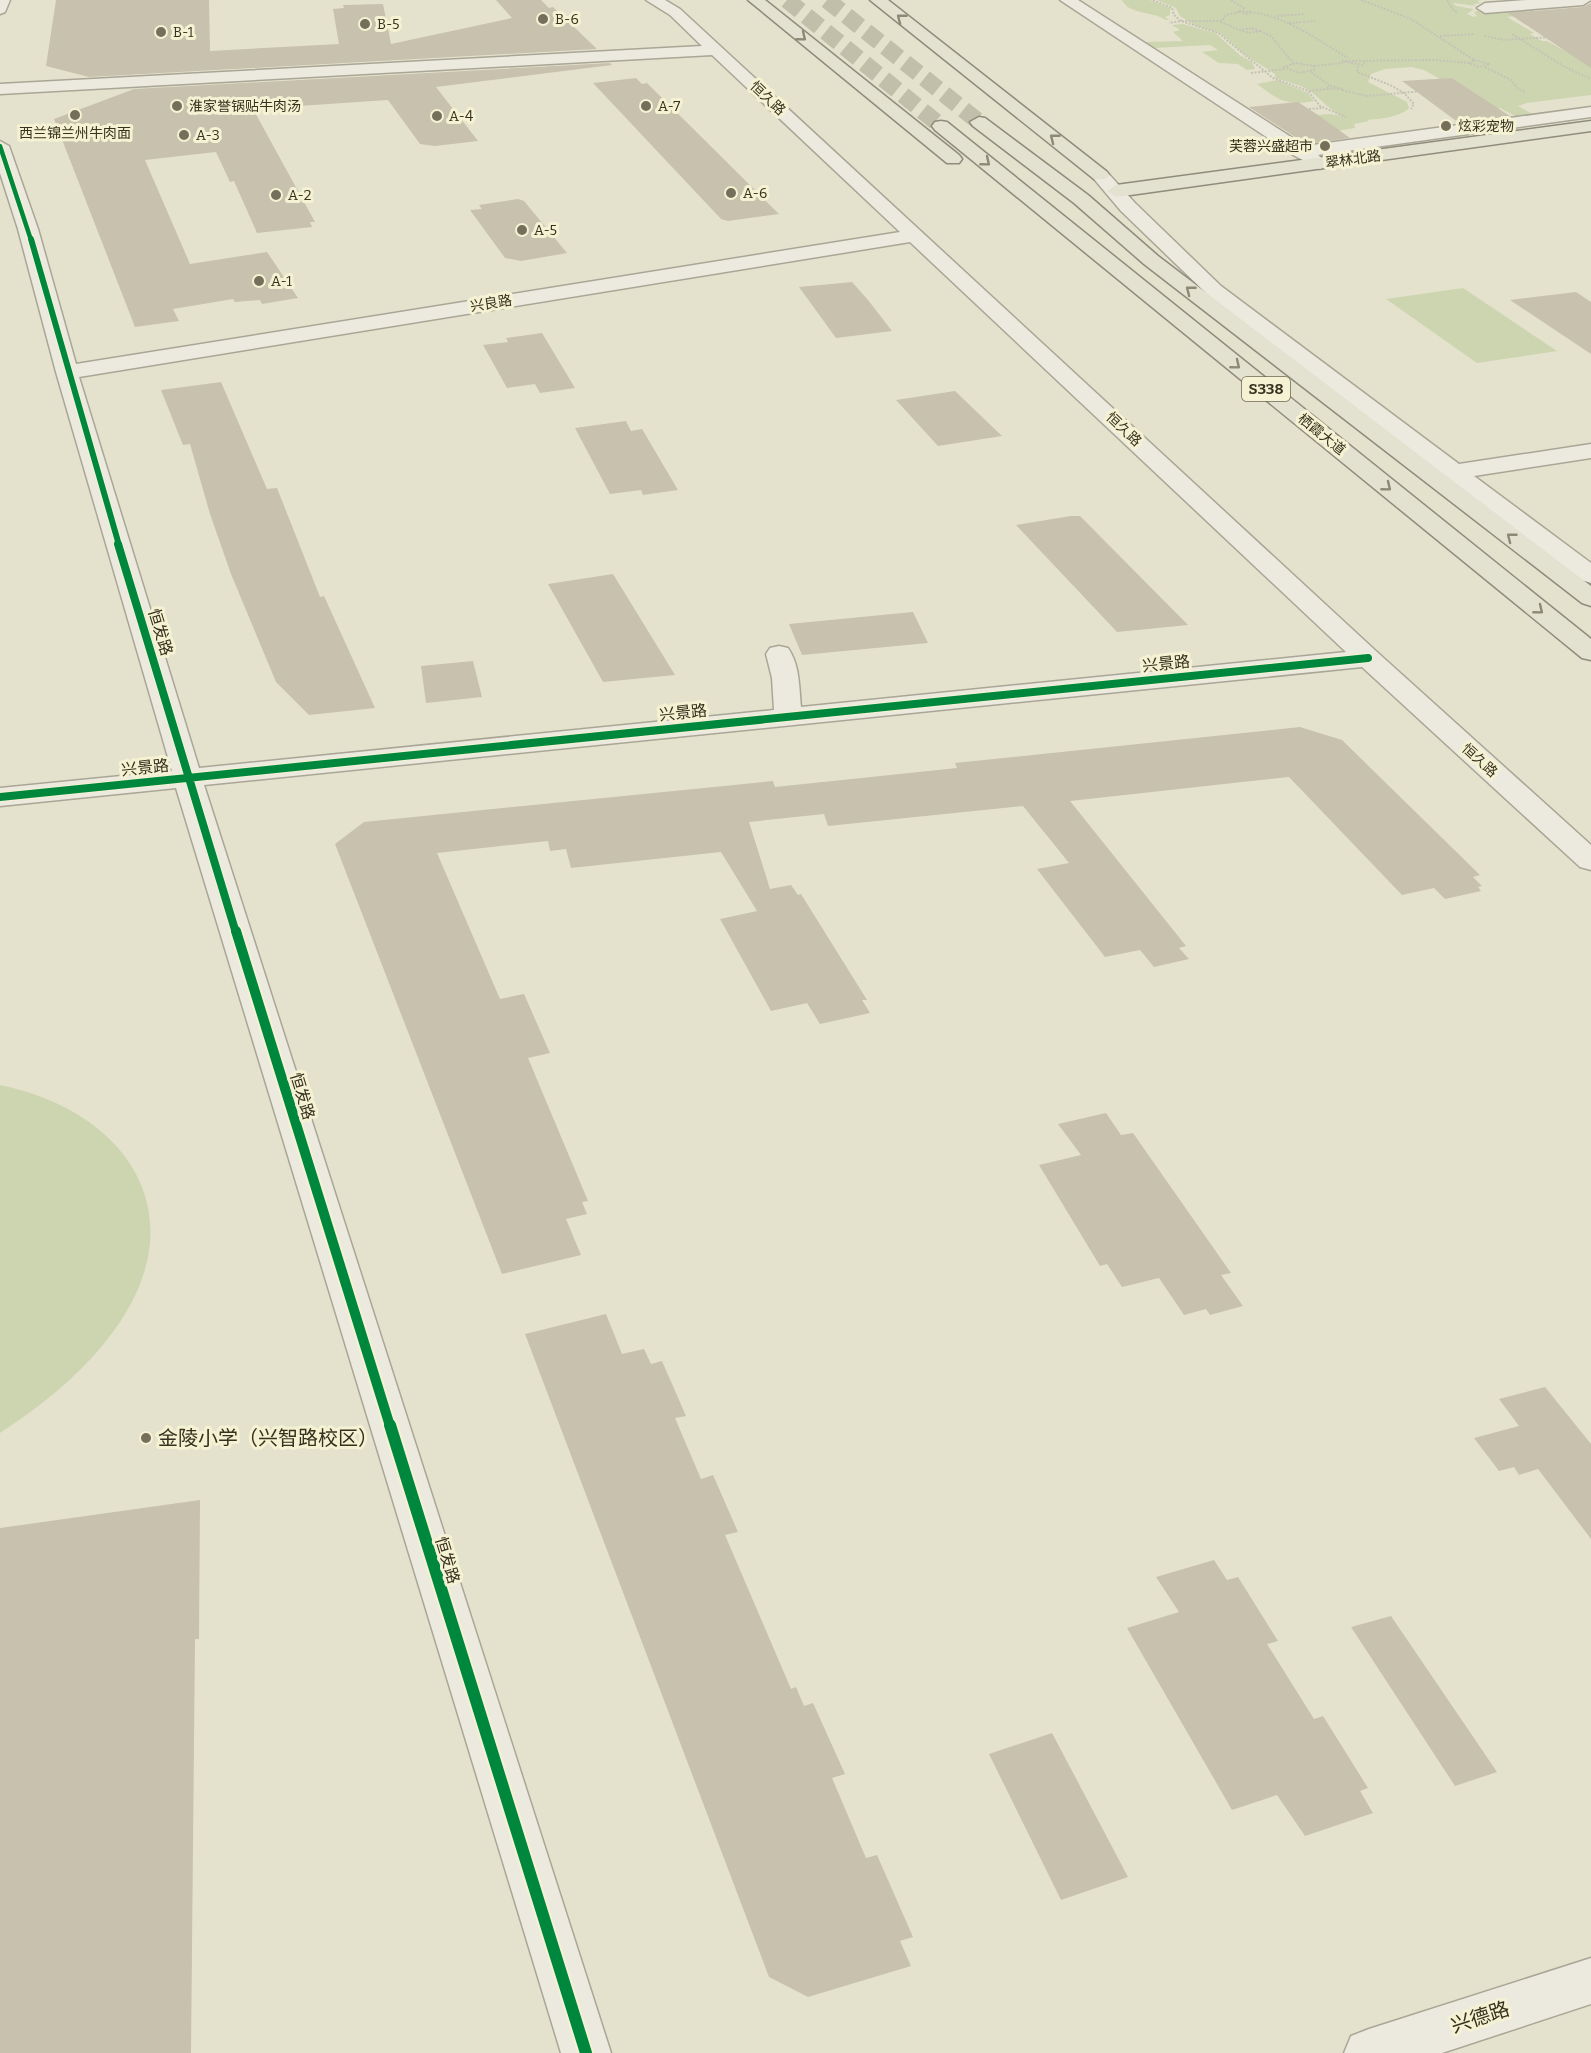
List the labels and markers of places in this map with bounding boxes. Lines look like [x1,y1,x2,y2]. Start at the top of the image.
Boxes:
place label: B-6 [555,11,579,28]
marker: B-6 [536,12,550,26]
place label: B-5 [377,16,399,33]
marker: B-5 [358,17,372,31]
place label: B-1 [173,24,194,41]
marker: B-1 [154,25,168,39]
place label: 淮家誉锅贴牛肉汤 [189,98,301,115]
place label: A-7 [658,98,680,115]
marker: 淮家誉锅贴牛肉汤 [170,99,184,113]
marker: A-7 [639,99,653,113]
marker: 西兰锦兰州牛肉面 [68,108,82,122]
place label: A-4 [449,108,473,125]
marker: A-4 [430,109,444,123]
place label: 炫彩宠物 [1458,118,1514,135]
marker: 炫彩宠物 [1439,119,1453,133]
place label: 西兰锦兰州牛肉面 [19,125,131,142]
place label: A-3 [196,127,220,144]
marker: A-3 [177,128,191,142]
place label: 芙蓉兴盛超市 [1229,138,1313,155]
marker: 芙蓉兴盛超市 [1318,139,1332,153]
place label: A-6 [743,185,767,202]
marker: A-6 [724,186,738,200]
place label: A-2 [288,187,311,204]
marker: A-2 [269,188,283,202]
place label: A-5 [534,222,557,239]
marker: A-5 [515,223,529,237]
place label: A-1 [271,273,292,290]
marker: A-1 [252,274,266,288]
place label: 金陵小学（兴智路校区） [158,1426,378,1450]
marker: 金陵小学（兴智路校区） [139,1431,153,1445]

